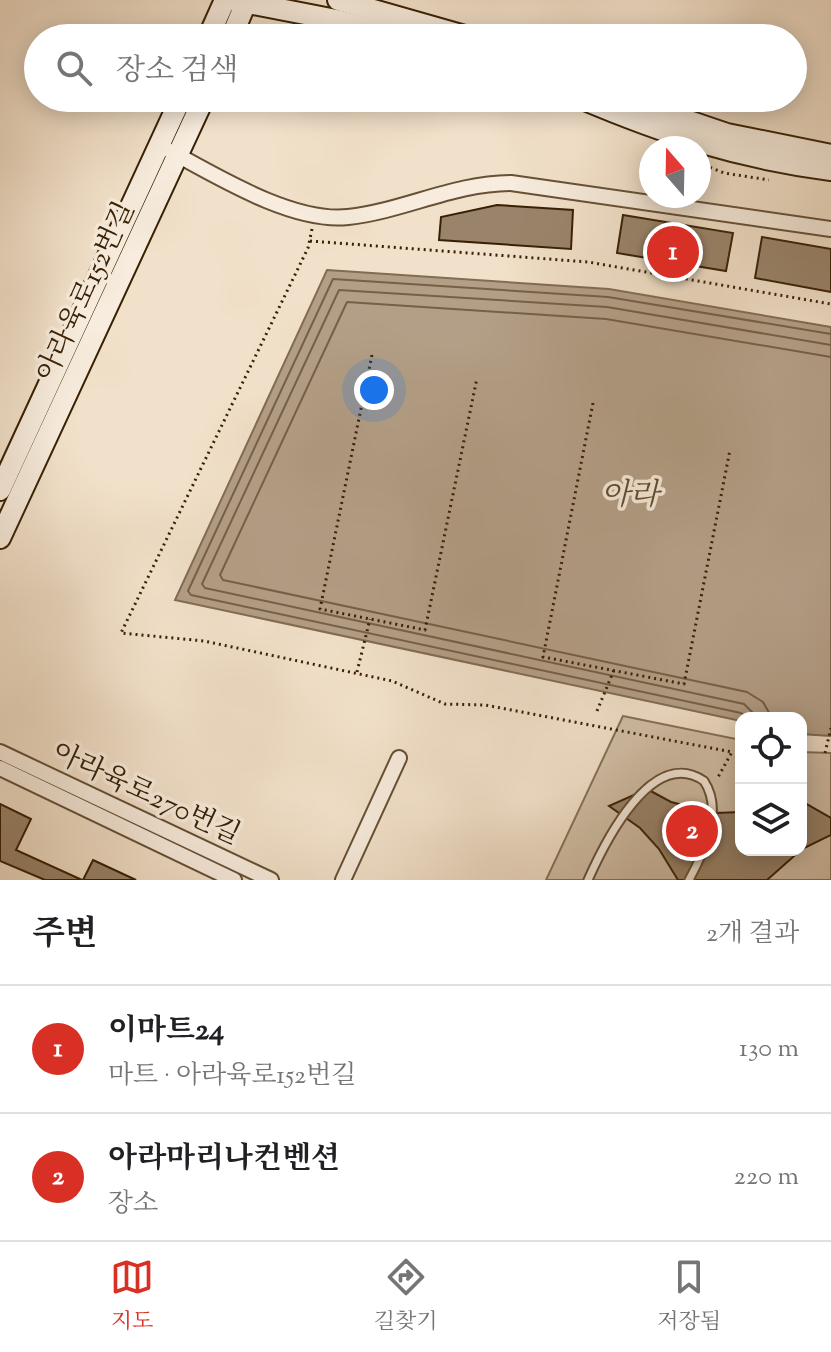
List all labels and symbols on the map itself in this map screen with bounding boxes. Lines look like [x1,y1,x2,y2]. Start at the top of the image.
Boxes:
north arrow [639,136,711,208]
street label: 아라육로152번길 [27,196,146,389]
pin: 1 [647,222,699,282]
your location [354,370,394,410]
water label: 아라 [601,475,663,518]
street label: 아라육로270번길 [45,734,246,856]
pin: 2 [666,801,718,861]

